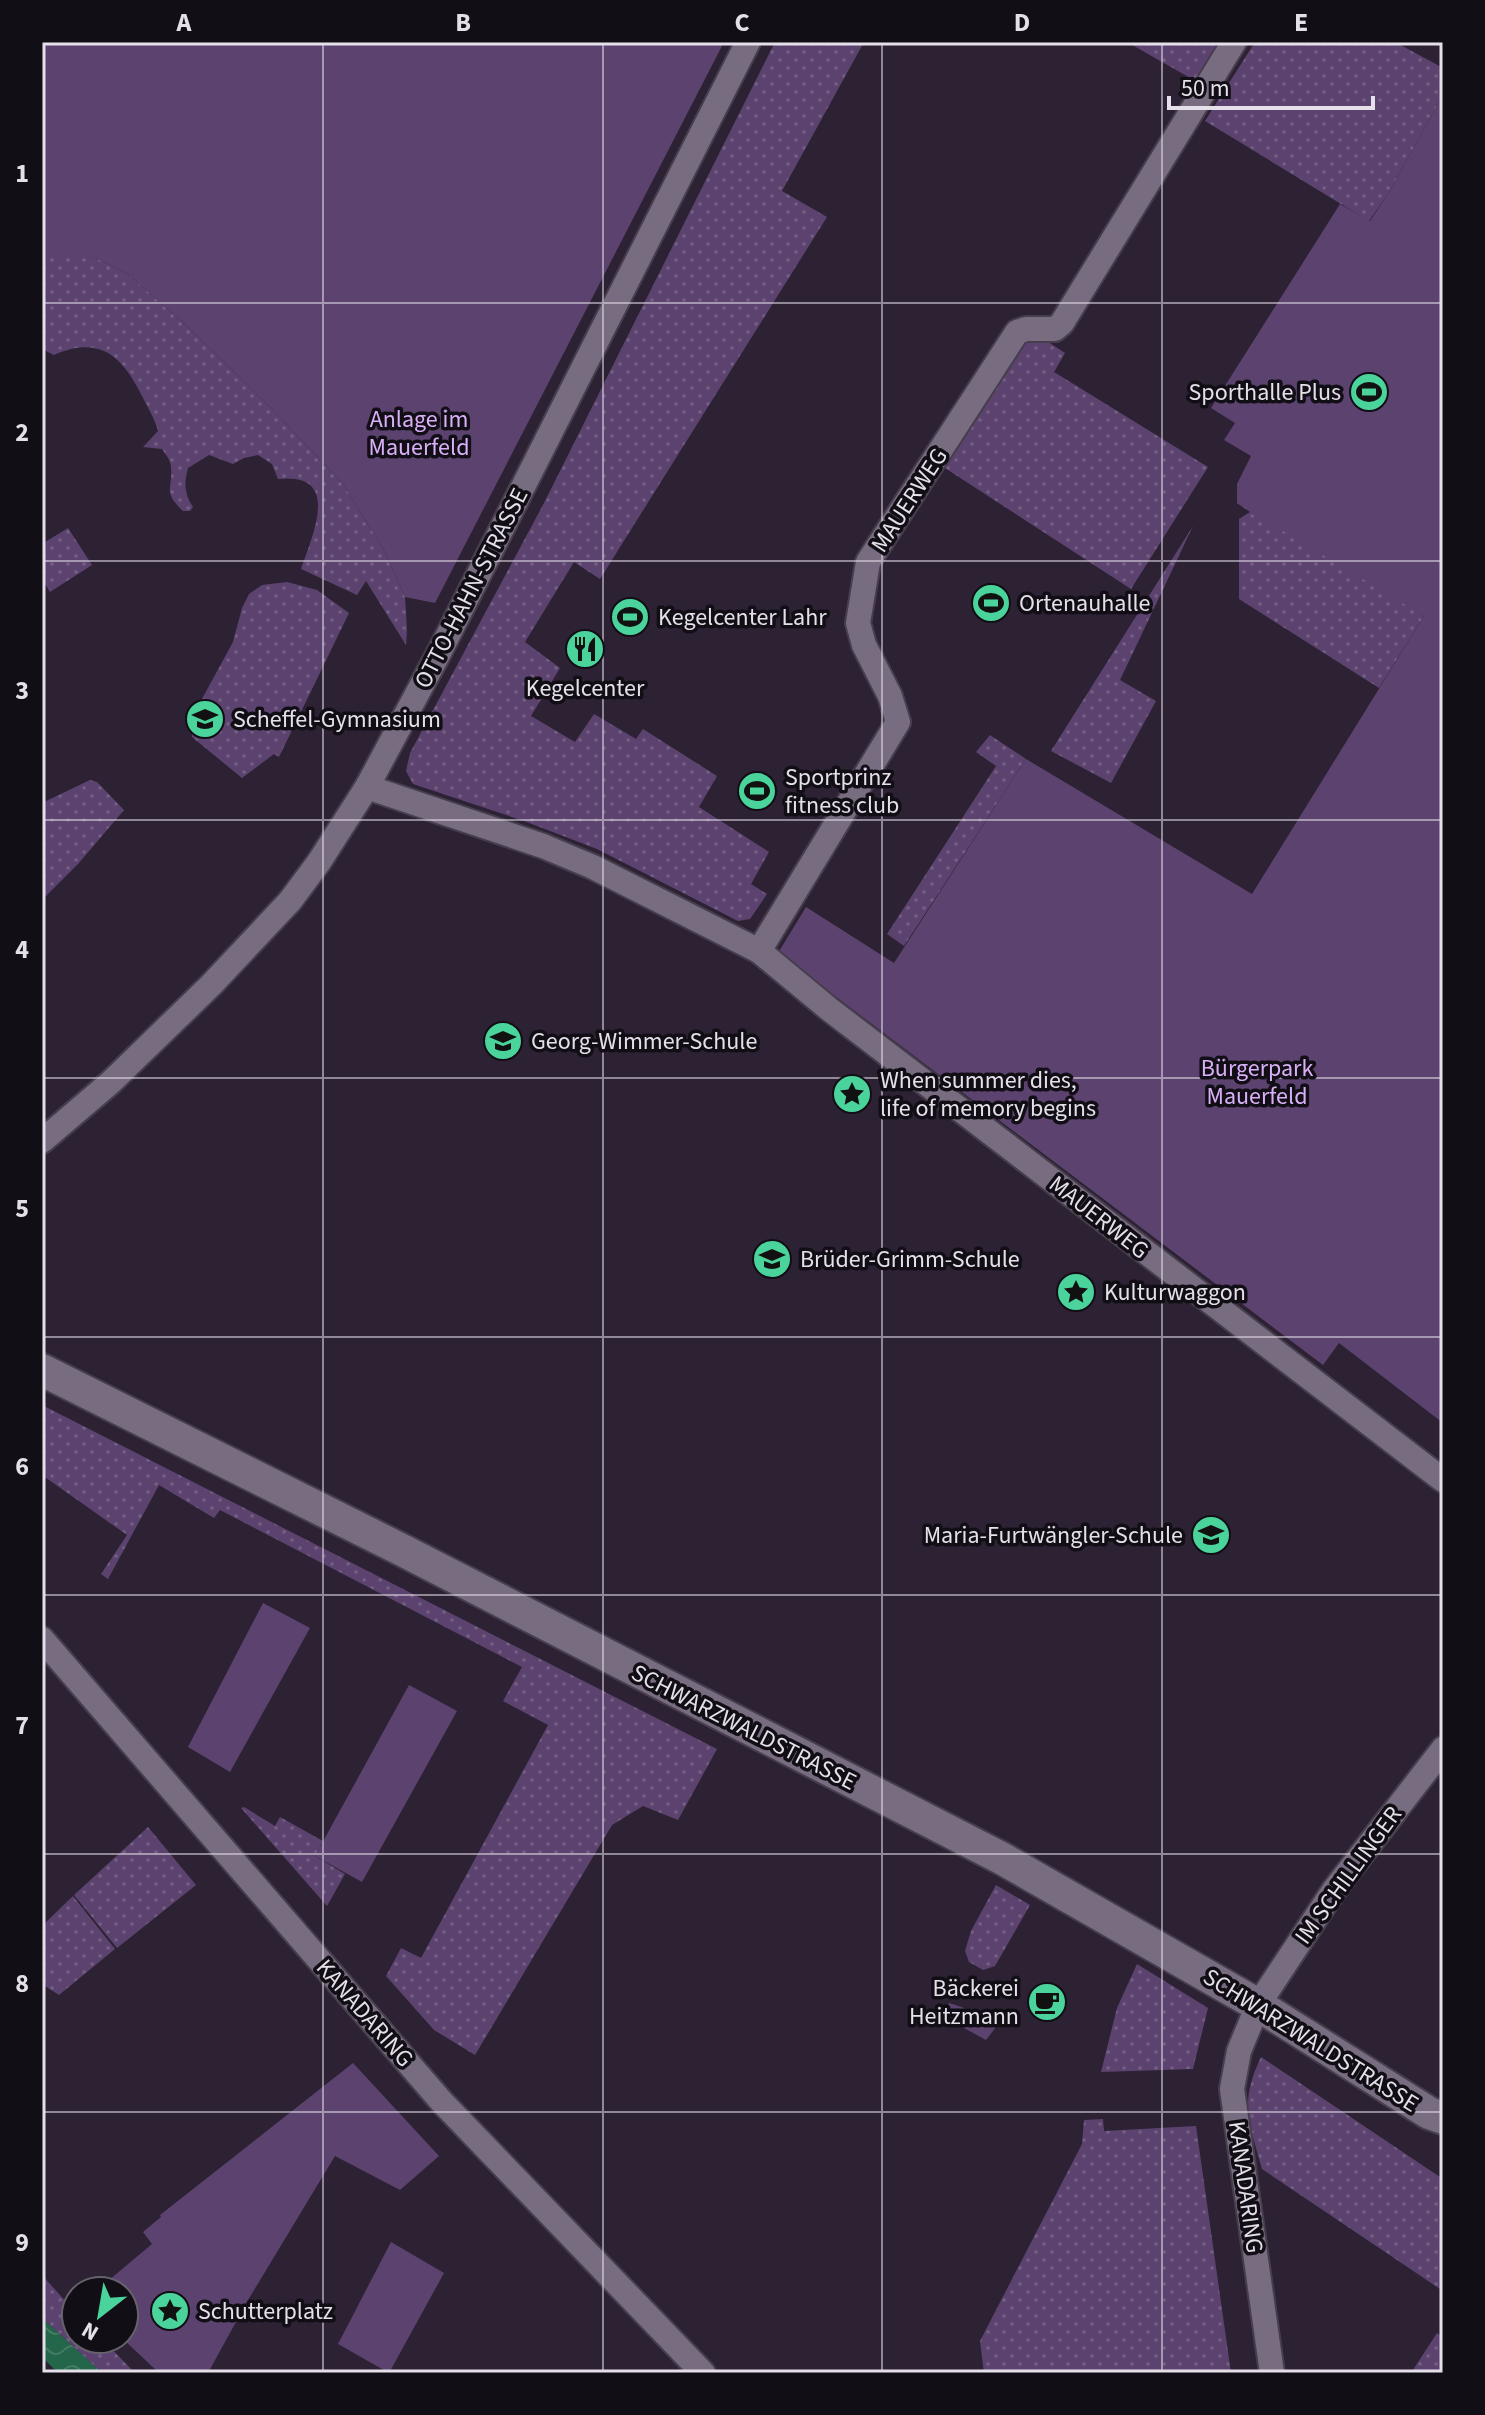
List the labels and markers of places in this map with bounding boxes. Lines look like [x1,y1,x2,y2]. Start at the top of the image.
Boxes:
sports icon: Sporthalle Plus [1348,371,1390,413]
place label: Sporthalle Plus [1189,375,1341,410]
sports icon: Ortenauhalle [970,582,1012,624]
place label: Ortenauhalle [1019,586,1151,621]
sports icon: Kegelcenter Lahr [609,596,651,638]
place label: Kegelcenter Lahr [658,600,827,635]
restaurant icon: Kegelcenter [564,628,606,670]
place label: Kegelcenter [526,671,645,706]
school or university icon: Scheffel-Gymnasium [184,698,226,740]
place label: Scheffel-Gymnasium [233,702,441,737]
place label: Sportprinz fitness club [785,760,899,823]
sports icon: Sportprinz fitness club [736,770,778,812]
school or university icon: Georg-Wimmer-Schule [482,1020,524,1062]
place label: Georg-Wimmer-Schule [531,1024,757,1059]
place label: When summer dies, life of memory begins [880,1063,1096,1126]
place icon: When summer dies, life of memory begins [831,1073,873,1115]
school or university icon: Brüder-Grimm-Schule [751,1238,793,1280]
place label: Brüder-Grimm-Schule [800,1242,1020,1277]
place icon: Kulturwaggon [1055,1271,1097,1313]
place label: Kulturwaggon [1104,1275,1246,1310]
school or university icon: Maria-Furtwängler-Schule [1190,1514,1232,1556]
place label: Maria-Furtwängler-Schule [924,1518,1183,1553]
place label: Bäckerei Heitzmann [909,1971,1019,2034]
cafe icon: Bäckerei Heitzmann [1026,1981,1068,2023]
place icon: Schutterplatz [149,2290,191,2332]
place label: Schutterplatz [198,2294,333,2329]

